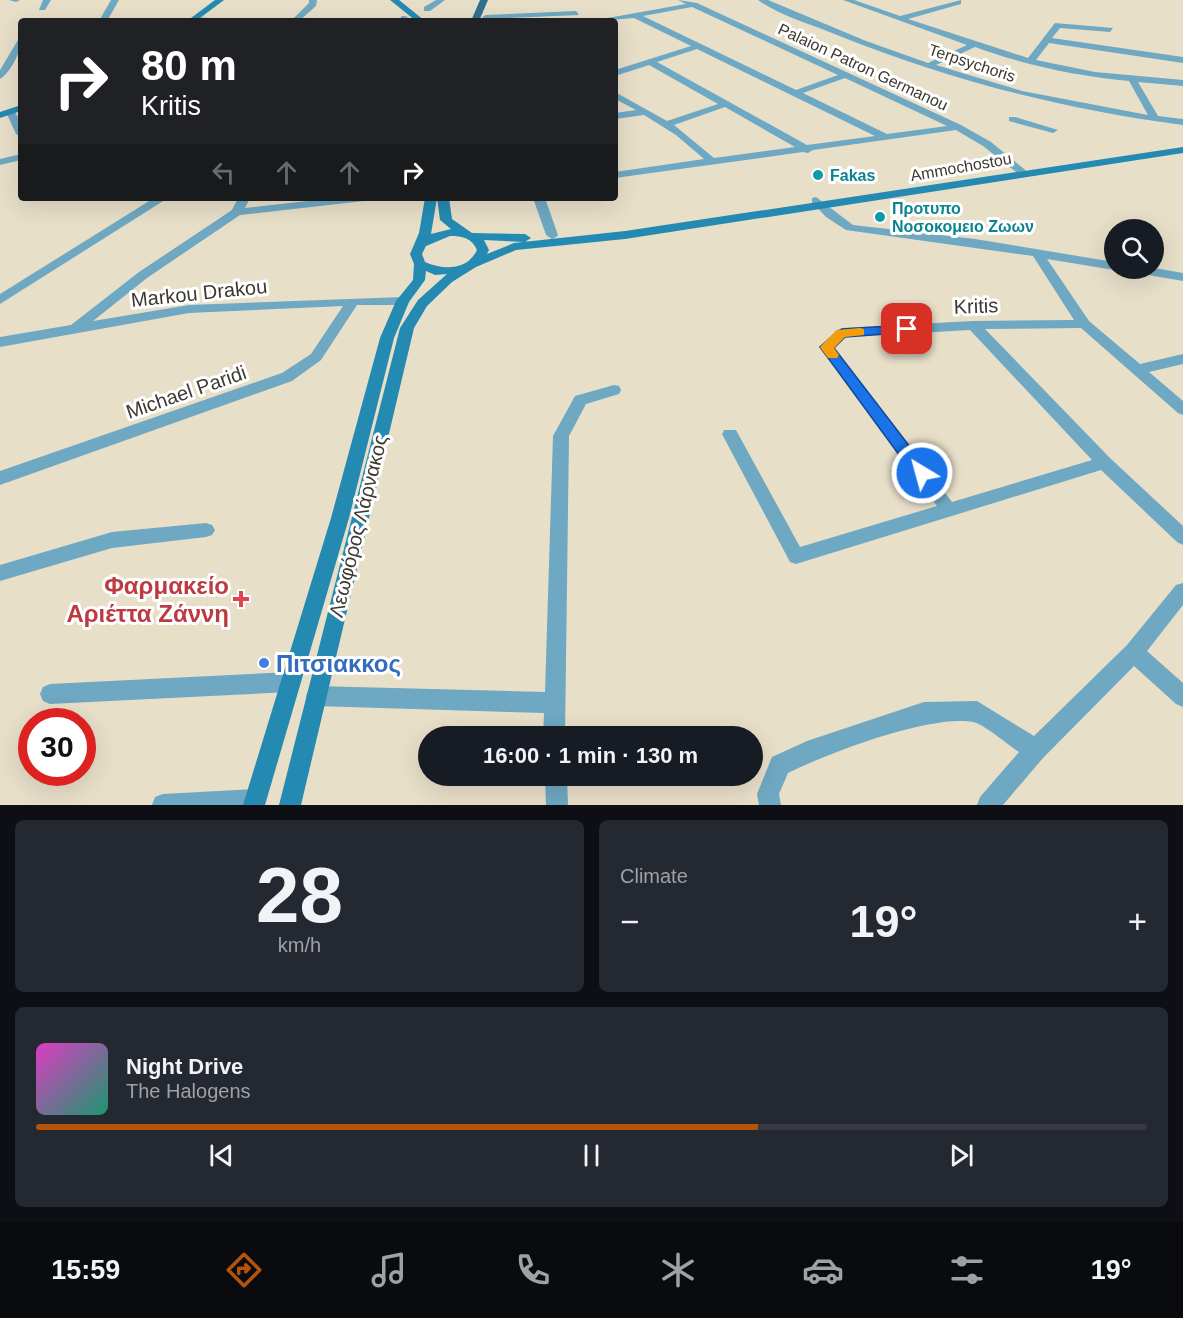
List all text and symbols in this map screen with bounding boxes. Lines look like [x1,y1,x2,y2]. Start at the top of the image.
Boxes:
street label: Palaion Patron Germanou [776,20,950,114]
street label: Terpsychoris [927,41,1017,85]
icon: right [42,42,120,120]
text: 80 m [141,42,237,89]
text: Kritis [141,91,201,121]
street label: Ammochostou [909,150,1013,184]
icon: left [207,156,240,189]
icon: ahead [270,156,303,189]
icon: ahead [333,156,366,189]
icon: right [396,156,429,189]
place label: Fakas [830,167,875,184]
marker: Fakas [811,168,825,182]
place label: Προτυπο Νοσοκομειο Ζωων [892,200,1034,235]
marker: Προτυπο Νοσοκομειο Ζωων [873,210,887,224]
map controls [1104,219,1164,279]
button: search [1104,219,1164,279]
street label: Markou Drakou [130,275,268,311]
street label: Kritis [953,294,999,318]
pin [881,303,932,354]
icon: arrive [890,312,923,345]
street label: Michael Paridi [123,361,249,423]
street label: Λεωφόρος Λάρνακος [325,432,391,619]
position arrow [890,441,954,505]
place label: Φαρμακείο Αριέττα Ζάννη [66,572,229,627]
marker: Φαρμακείο Αριέττα Ζάννη [234,592,248,606]
place label: Πιτσιακκος [276,650,401,677]
marker: Πιτσιακκος [257,656,271,670]
speed limit sign: 30 [18,708,96,786]
text: 16:00 · 1 min · 130 m [483,743,698,768]
text: 28 [256,851,343,939]
text: Climate [620,865,688,887]
text: 19° [849,896,918,947]
text: − [620,903,639,940]
text: + [1128,903,1147,940]
text: km/h [278,934,321,956]
text: Night Drive [126,1054,243,1079]
text: The Halogens [126,1080,251,1102]
icon: previous [205,1139,238,1172]
icon: pause [575,1139,608,1172]
icon: next [945,1139,978,1172]
icon: directions [223,1249,265,1291]
icon: music [368,1249,410,1291]
icon: phone [512,1249,554,1291]
icon: climate [657,1249,699,1291]
icon: car [802,1249,844,1291]
icon: filters [946,1249,988,1291]
text: 15:59 [51,1255,120,1285]
text: 19° [1091,1255,1132,1285]

